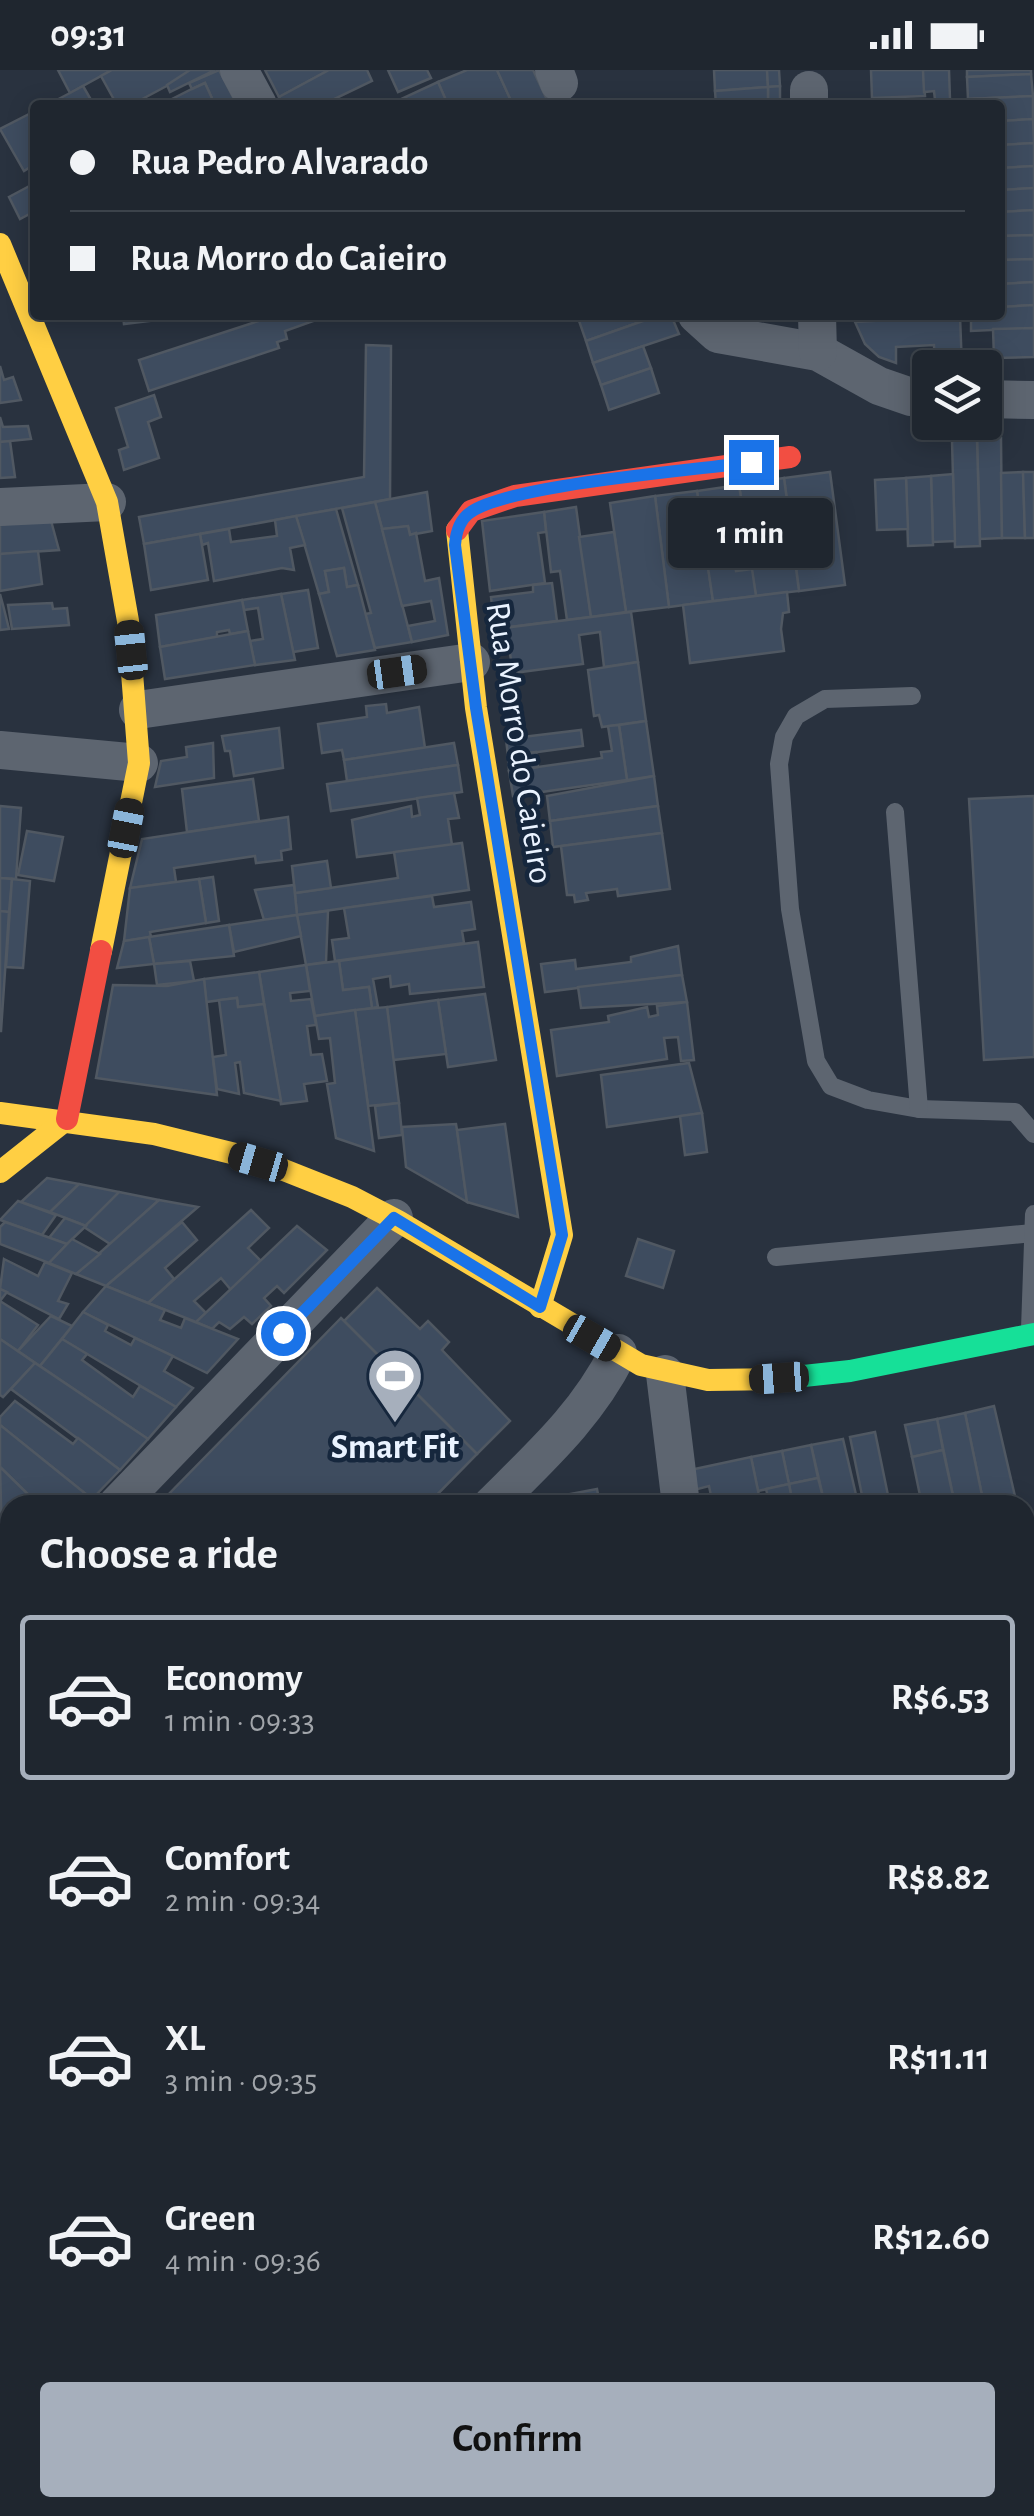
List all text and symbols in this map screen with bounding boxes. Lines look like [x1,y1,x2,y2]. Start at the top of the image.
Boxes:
text: 09:31 [50,16,127,54]
text: Rua Pedro Alvarado [130,144,429,182]
text: Rua Morro do Caieiro [130,240,447,278]
map controls [912,350,1002,440]
button: layers [912,350,1002,440]
route end [729,440,774,485]
callout: 1 min [668,497,834,567]
text: 1 min [717,517,784,549]
street label: Rua Morro do Caieiro [479,600,559,886]
car [113,619,149,681]
car [365,653,429,691]
car [106,796,146,860]
car [225,1139,291,1185]
car [559,1310,625,1366]
route start [261,1311,306,1356]
sports icon: Smart Fit [365,1346,425,1425]
car [748,1361,810,1395]
place label: Smart Fit [331,1430,459,1465]
text: Choose a ride [40,1532,278,1577]
icon: car [45,1653,135,1743]
text: Economy [165,1660,303,1698]
text: R$6.53 [891,1679,990,1717]
text: 1 min · 09:33 [165,1705,315,1737]
icon: car [45,1833,135,1923]
text: Comfort [165,1840,290,1878]
text: R$8.82 [886,1859,990,1897]
text: 2 min · 09:34 [165,1885,320,1917]
icon: car [45,2013,135,2103]
text: XL [165,2020,205,2058]
text: R$11.11 [887,2039,990,2077]
text: 3 min · 09:35 [165,2065,317,2097]
icon: car [45,2193,135,2283]
text: Green [165,2200,256,2238]
text: R$12.60 [872,2219,990,2257]
text: 4 min · 09:36 [165,2245,321,2277]
button: Confirm [40,2382,995,2497]

